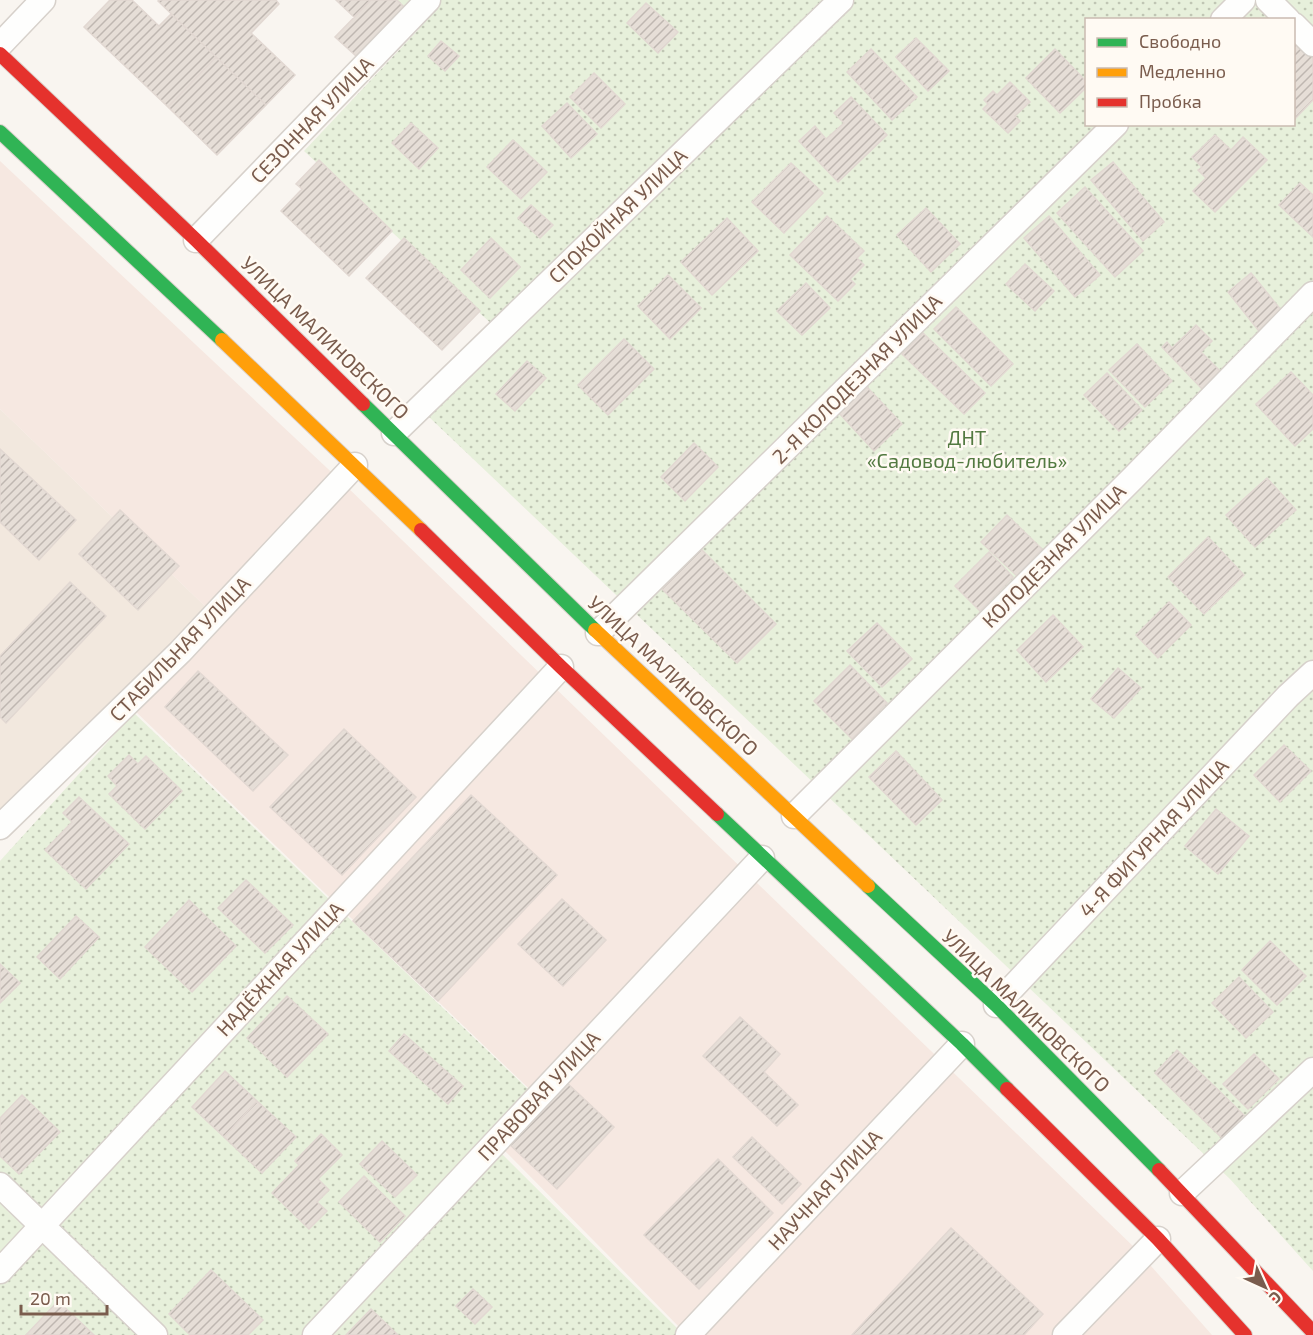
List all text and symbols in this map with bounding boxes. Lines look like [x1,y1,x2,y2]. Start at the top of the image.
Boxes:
legend [1085,18,1295,126]
text: Свободно [1139,30,1221,52]
street label: СЕЗОННАЯ УЛИЦА [245,51,378,187]
text: Медленно [1139,60,1226,82]
text: Пробка [1139,90,1202,112]
street label: СПОКОЙНАЯ УЛИЦА [543,143,692,288]
street label: УЛИЦА МАЛИНОВСКОГО [237,251,415,424]
street label: 2-Я КОЛОДЕЗНАЯ УЛИЦА [766,288,946,468]
park label: ДНТ «Садовод-любитель» [867,425,1067,472]
street label: КОЛОДЕЗНАЯ УЛИЦА [977,478,1130,632]
street label: СТАБИЛЬНАЯ УЛИЦА [104,570,255,726]
street label: УЛИЦА МАЛИНОВСКОГО [584,590,764,760]
street label: 4-Я ФИГУРНАЯ УЛИЦА [1074,753,1233,921]
street label: НАДЁЖНАЯ УЛИЦА [211,896,348,1041]
street label: УЛИЦА МАЛИНОВСКОГО [938,924,1116,1097]
street label: ПРАВОВАЯ УЛИЦА [472,1025,605,1165]
street label: НАУЧНАЯ УЛИЦА [762,1124,886,1254]
north arrow [1235,1257,1295,1317]
scale bar [21,1278,106,1316]
text: 20 m [30,1287,71,1309]
text: С [1266,1288,1286,1308]

